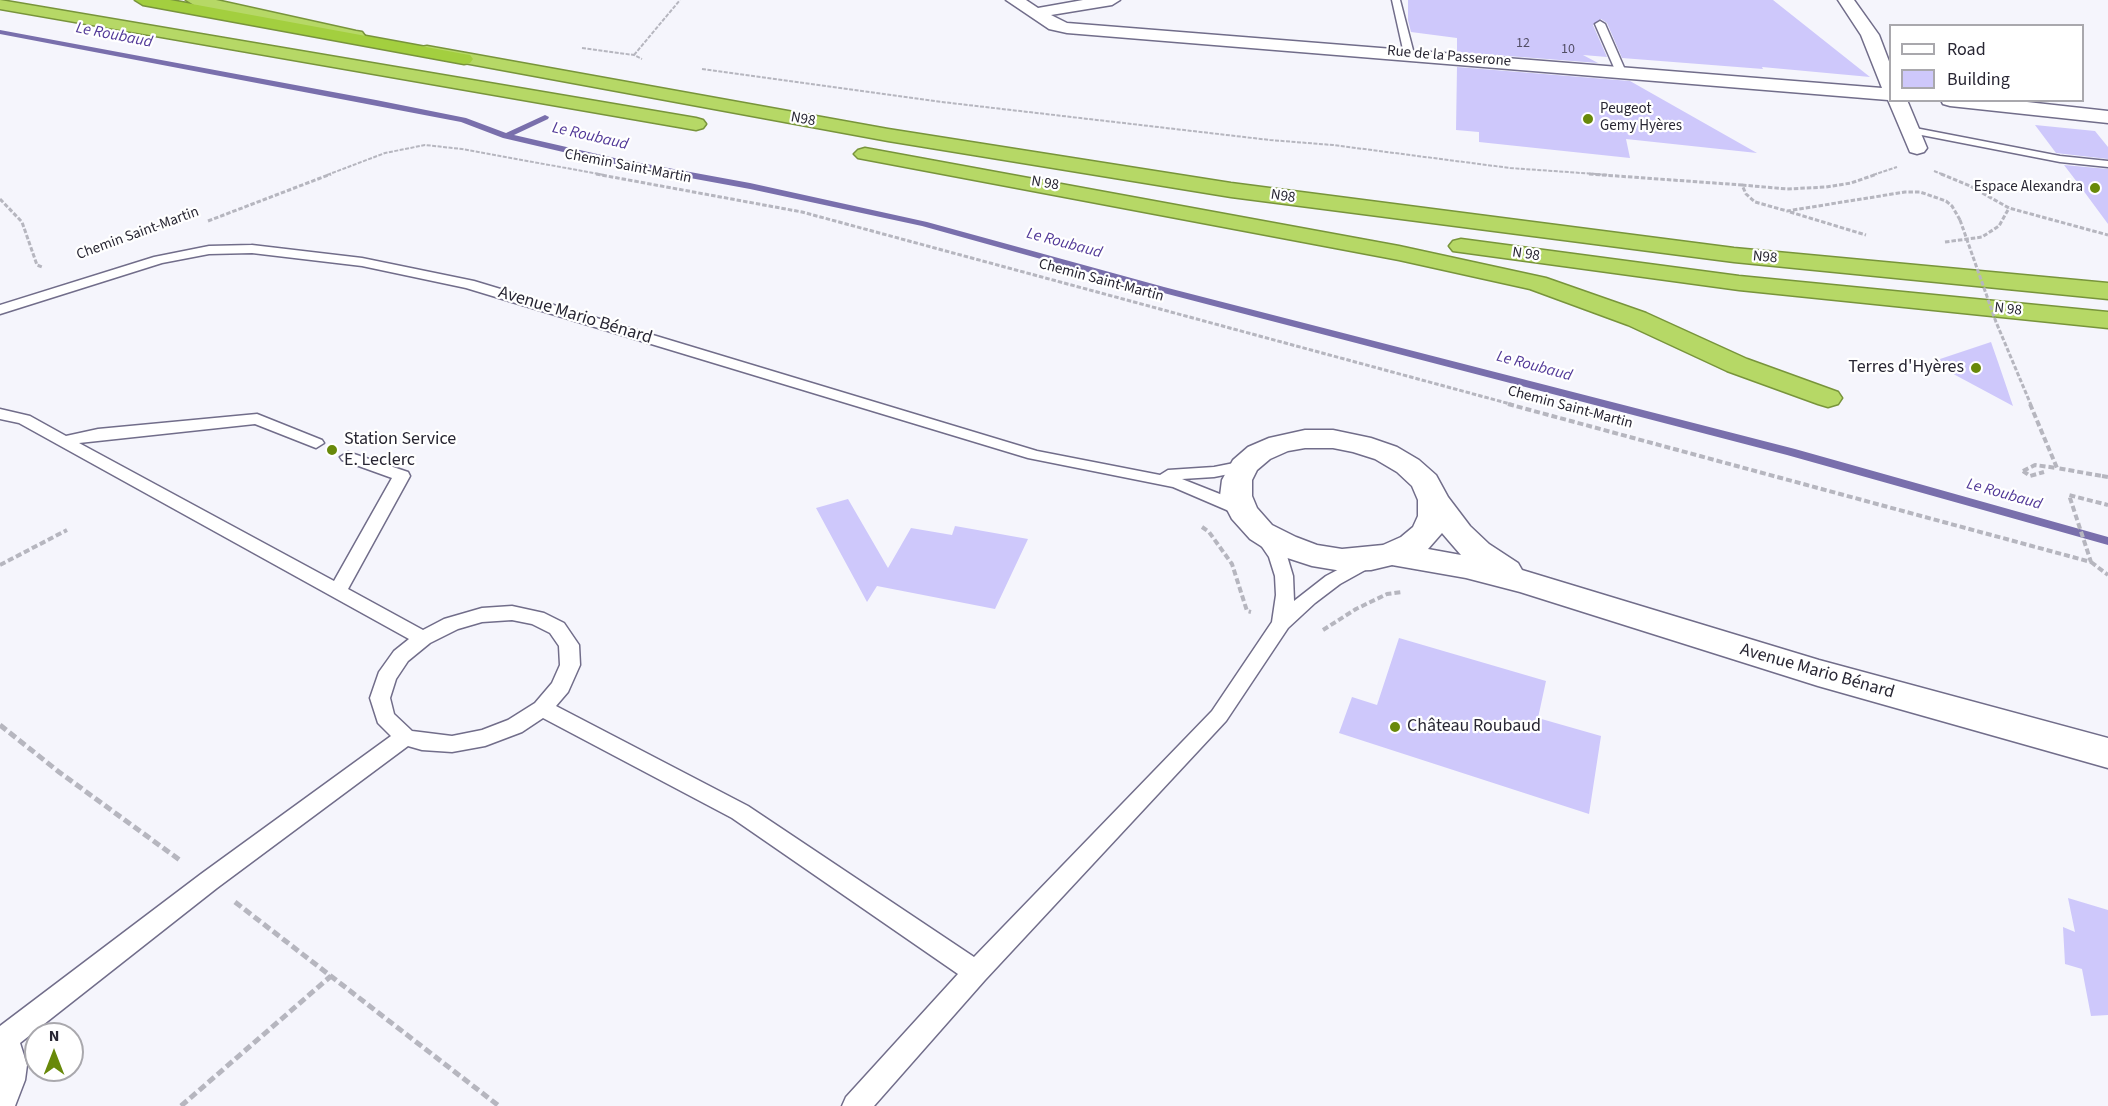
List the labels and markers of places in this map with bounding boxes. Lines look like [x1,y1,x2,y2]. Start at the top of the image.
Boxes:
place label: Peugeot Gemy Hyères [1600,101,1682,136]
marker: Peugeot Gemy Hyères [1581,112,1595,126]
place label: Espace Alexandra [1974,179,2083,197]
marker: Espace Alexandra [2088,181,2102,195]
place label: Terres d'Hyères [1848,357,1964,379]
marker: Terres d'Hyères [1969,361,1983,375]
place label: Station Service E. Leclerc [344,429,456,472]
marker: Station Service E. Leclerc [325,443,339,457]
place label: Château Roubaud [1407,716,1541,738]
marker: Château Roubaud [1388,720,1402,734]

